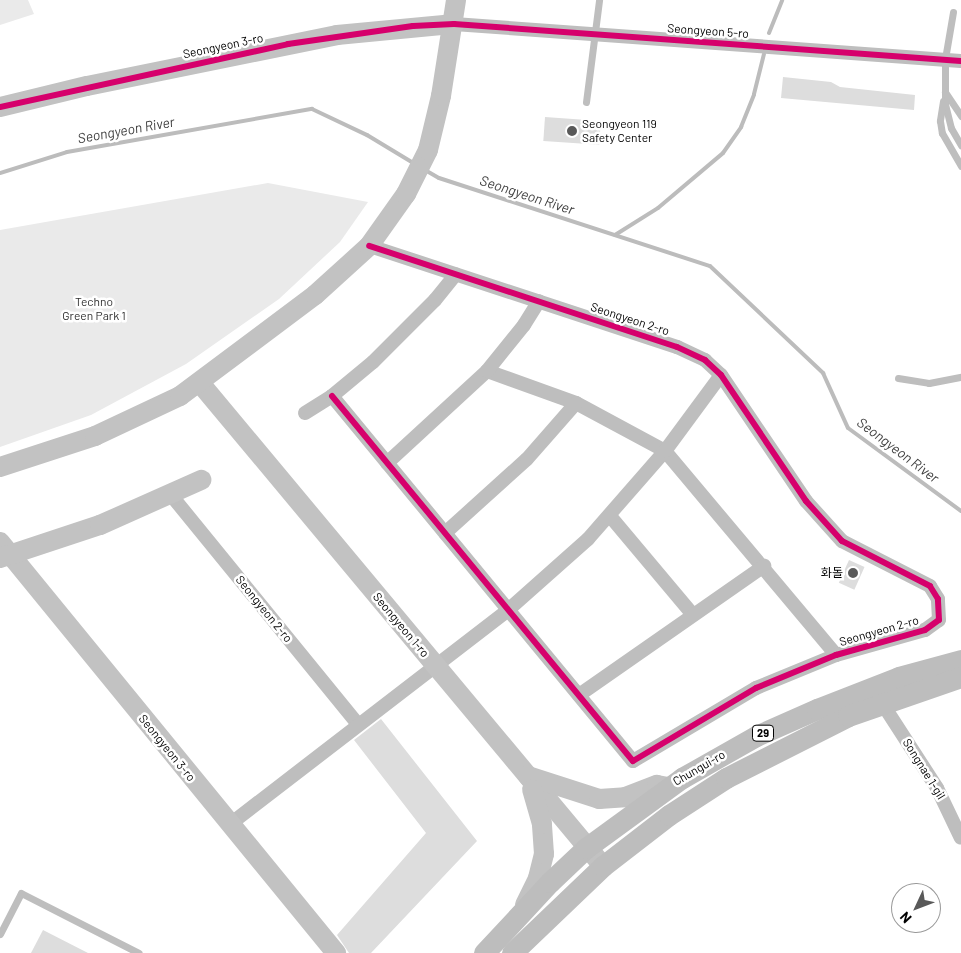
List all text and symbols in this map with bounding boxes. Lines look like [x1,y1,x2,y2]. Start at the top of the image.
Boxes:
street label: Seongyeon 5-ro [667,21,749,41]
street label: Seongyeon 3-ro [182,30,264,62]
water label: Seongyeon River [76,113,176,147]
place label: Seongyeon 119 Safety Center [582,117,657,145]
marker: Seongyeon 119 Safety Center [566,125,578,137]
water label: Seongyeon River [478,172,576,218]
park label: Techno Green Park 1 [62,295,126,323]
street label: Seongyeon 2-ro [589,299,671,339]
water label: Seongyeon River [854,414,942,486]
place label: 화돌 [821,566,843,580]
marker: 화돌 [847,567,859,579]
street label: Seongyeon 2-ro [233,573,295,645]
street label: Seongyeon 1-ro [370,590,432,660]
street label: Seongyeon 2-ro [838,613,920,649]
street label: Seongyeon 3-ro [136,712,198,784]
road number: 29 [752,724,774,741]
street label: Songnae 1-gil [900,736,948,802]
street label: Chungui-ro [670,747,728,789]
north arrow [891,883,941,933]
text: N [896,909,915,927]

